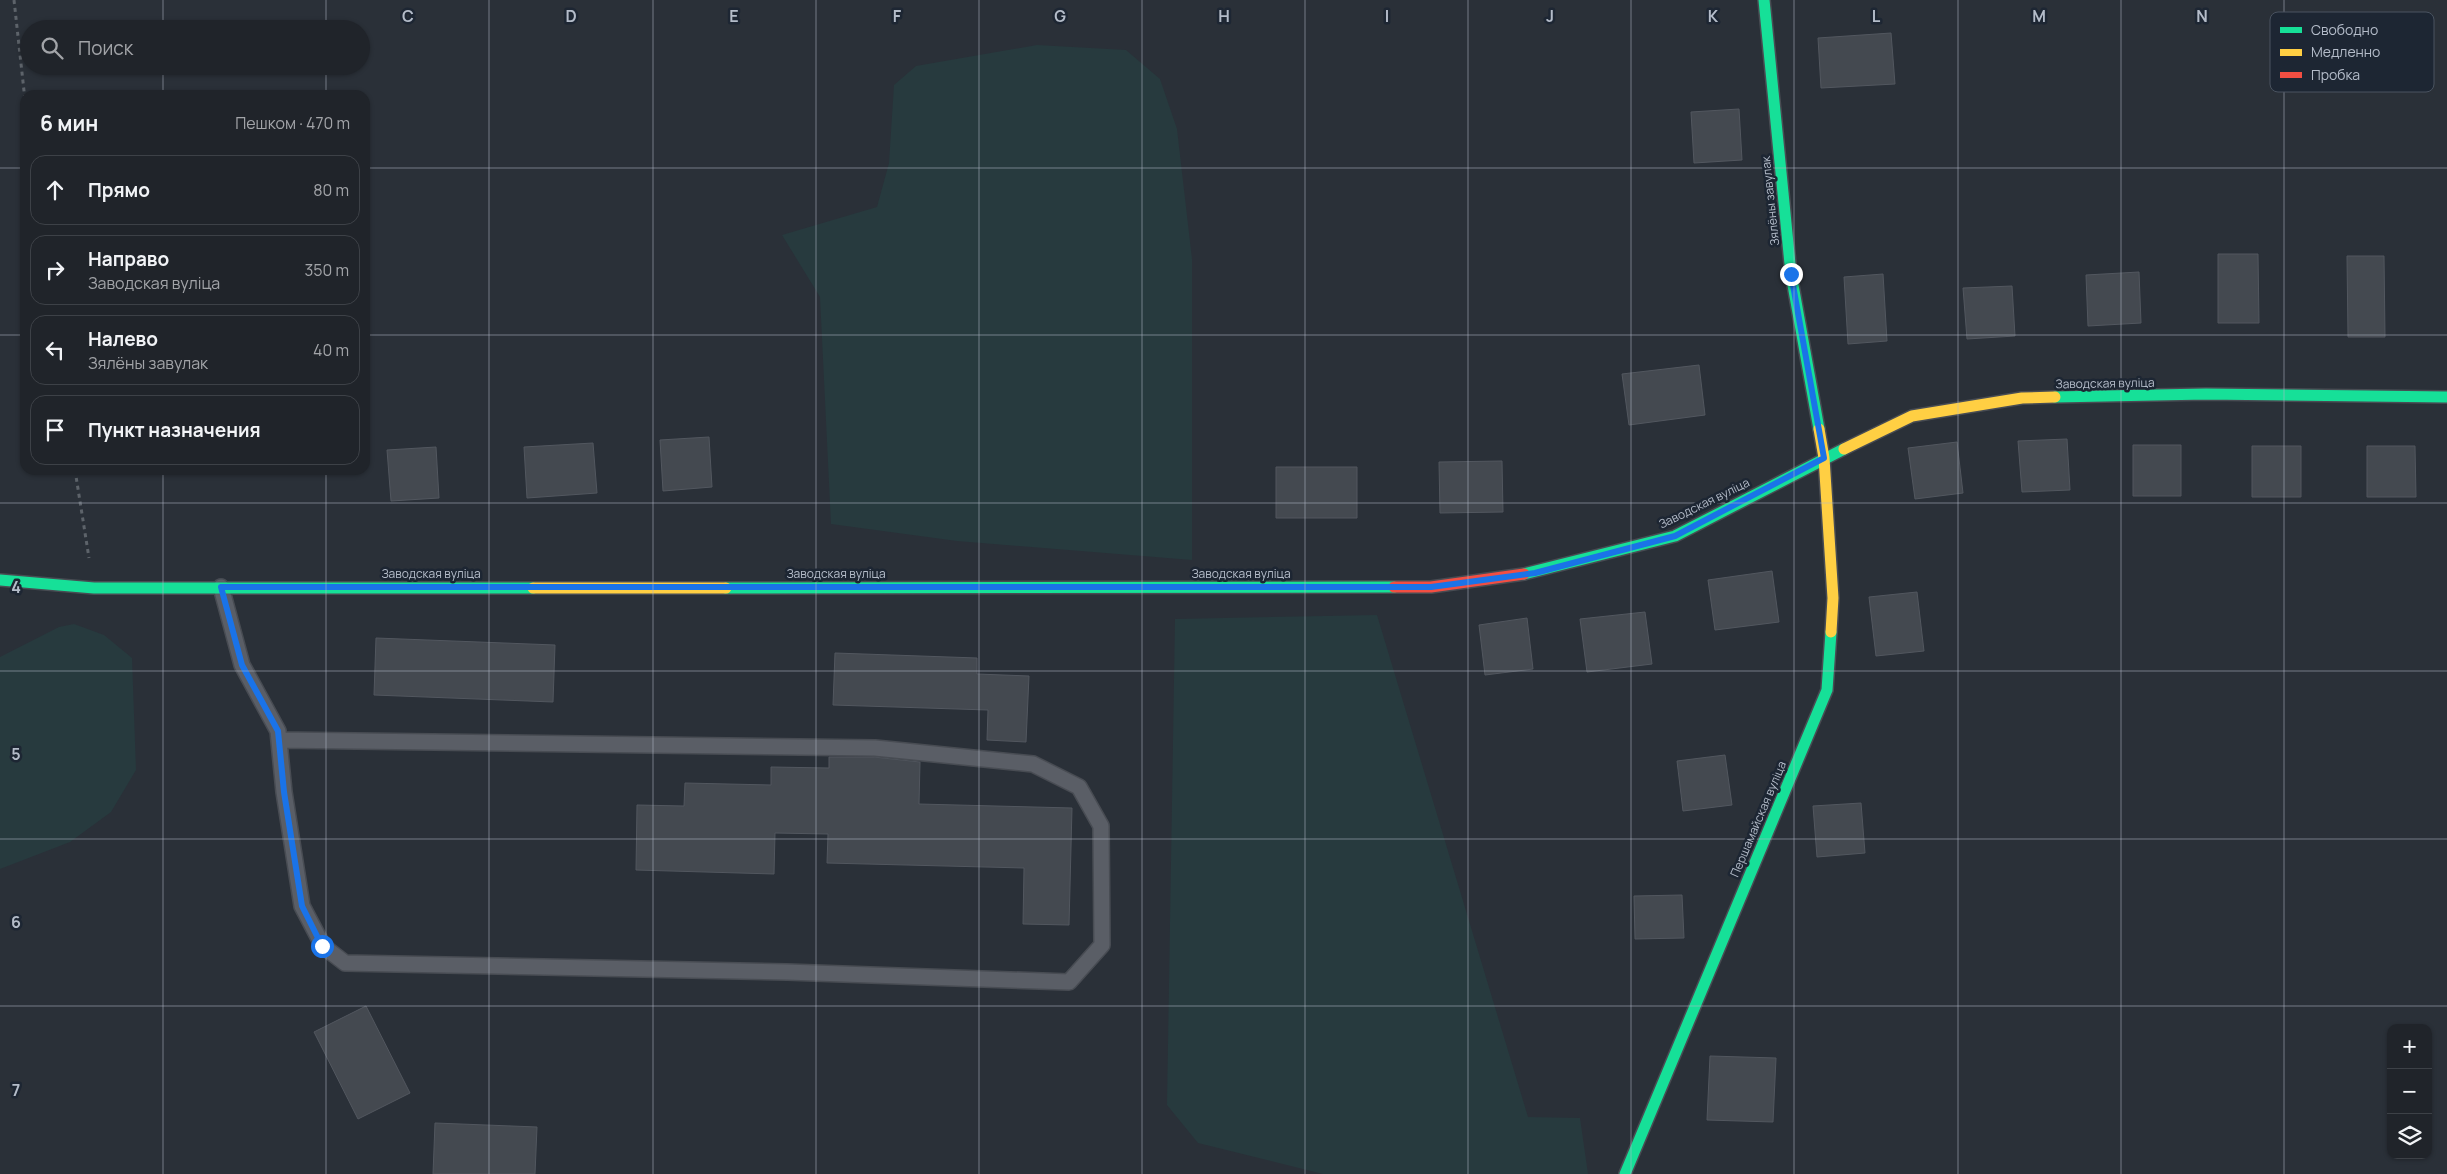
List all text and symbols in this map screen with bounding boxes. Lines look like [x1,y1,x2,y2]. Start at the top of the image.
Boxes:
text: C [402,5,414,27]
text: D [565,5,577,27]
text: E [729,5,739,27]
text: F [893,5,902,27]
text: G [1054,5,1066,27]
text: H [1218,5,1230,27]
text: I [1385,5,1389,27]
text: J [1546,5,1554,27]
text: K [1708,5,1719,27]
text: L [1872,5,1881,27]
text: M [2032,5,2046,27]
text: N [2196,5,2208,27]
legend [2270,12,2434,92]
search box [20,20,370,75]
text: Свободно [2311,20,2378,39]
icon: search [38,34,66,62]
text: Поиск [78,35,133,61]
text: Медленно [2311,42,2380,61]
text: Пробка [2311,65,2360,84]
text: 6 мин [40,109,98,137]
text: Пешком · 470 m [235,112,350,134]
street label: Зялёны завулак [1757,154,1783,247]
icon: ahead [41,176,69,204]
text: Прямо [88,177,150,203]
text: 80 m [313,179,349,201]
text: Направо [88,246,169,272]
icon: right [41,256,69,284]
text: 350 m [304,259,349,281]
route end [1780,263,1803,286]
text: Заводская вуліца [88,272,220,294]
text: Налево [88,326,158,352]
icon: left [41,336,69,364]
text: 40 m [313,339,349,361]
text: Зялёны завулак [88,352,208,374]
street label: Заводская вуліца [2055,374,2155,392]
icon: arrive [41,416,69,444]
text: Пункт назначения [88,417,261,443]
street label: Заводская вуліца [1656,474,1752,532]
street label: Заводская вуліца [381,565,481,582]
street label: Заводская вуліца [786,565,886,582]
street label: Заводская вуліца [1191,565,1291,582]
text: 4 [11,576,21,598]
text: 5 [11,743,21,765]
street label: Першамайская вуліца [1726,758,1790,880]
text: 6 [11,911,21,933]
route start [311,935,334,958]
map controls [2387,1024,2432,1159]
button: + [2387,1024,2432,1069]
button: − [2387,1069,2432,1114]
text: 7 [12,1079,20,1101]
button: layers [2387,1114,2432,1159]

